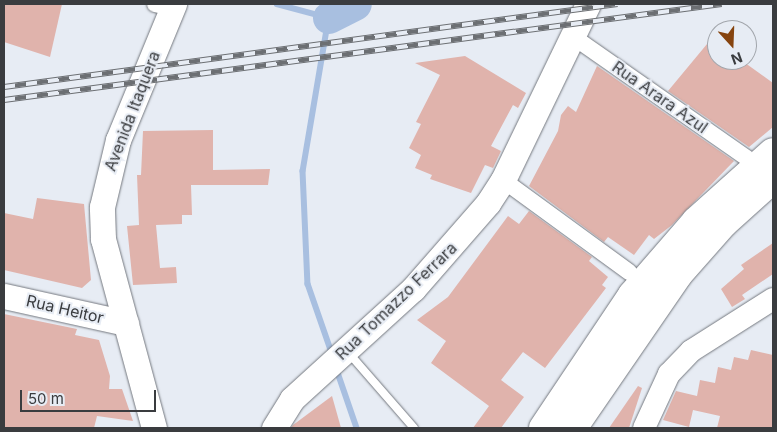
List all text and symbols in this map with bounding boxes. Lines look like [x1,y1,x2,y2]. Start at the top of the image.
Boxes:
north arrow [707,20,757,70]
street label: Avenida Itaquera [100,48,164,174]
text: N [729,49,745,68]
street label: Rua Arara Azul [609,57,711,137]
street label: Rua Tomazzo Ferrara [331,238,461,364]
street label: Rua Heitor [24,291,106,327]
scale bar [22,380,159,412]
text: 50 m [28,389,64,408]

